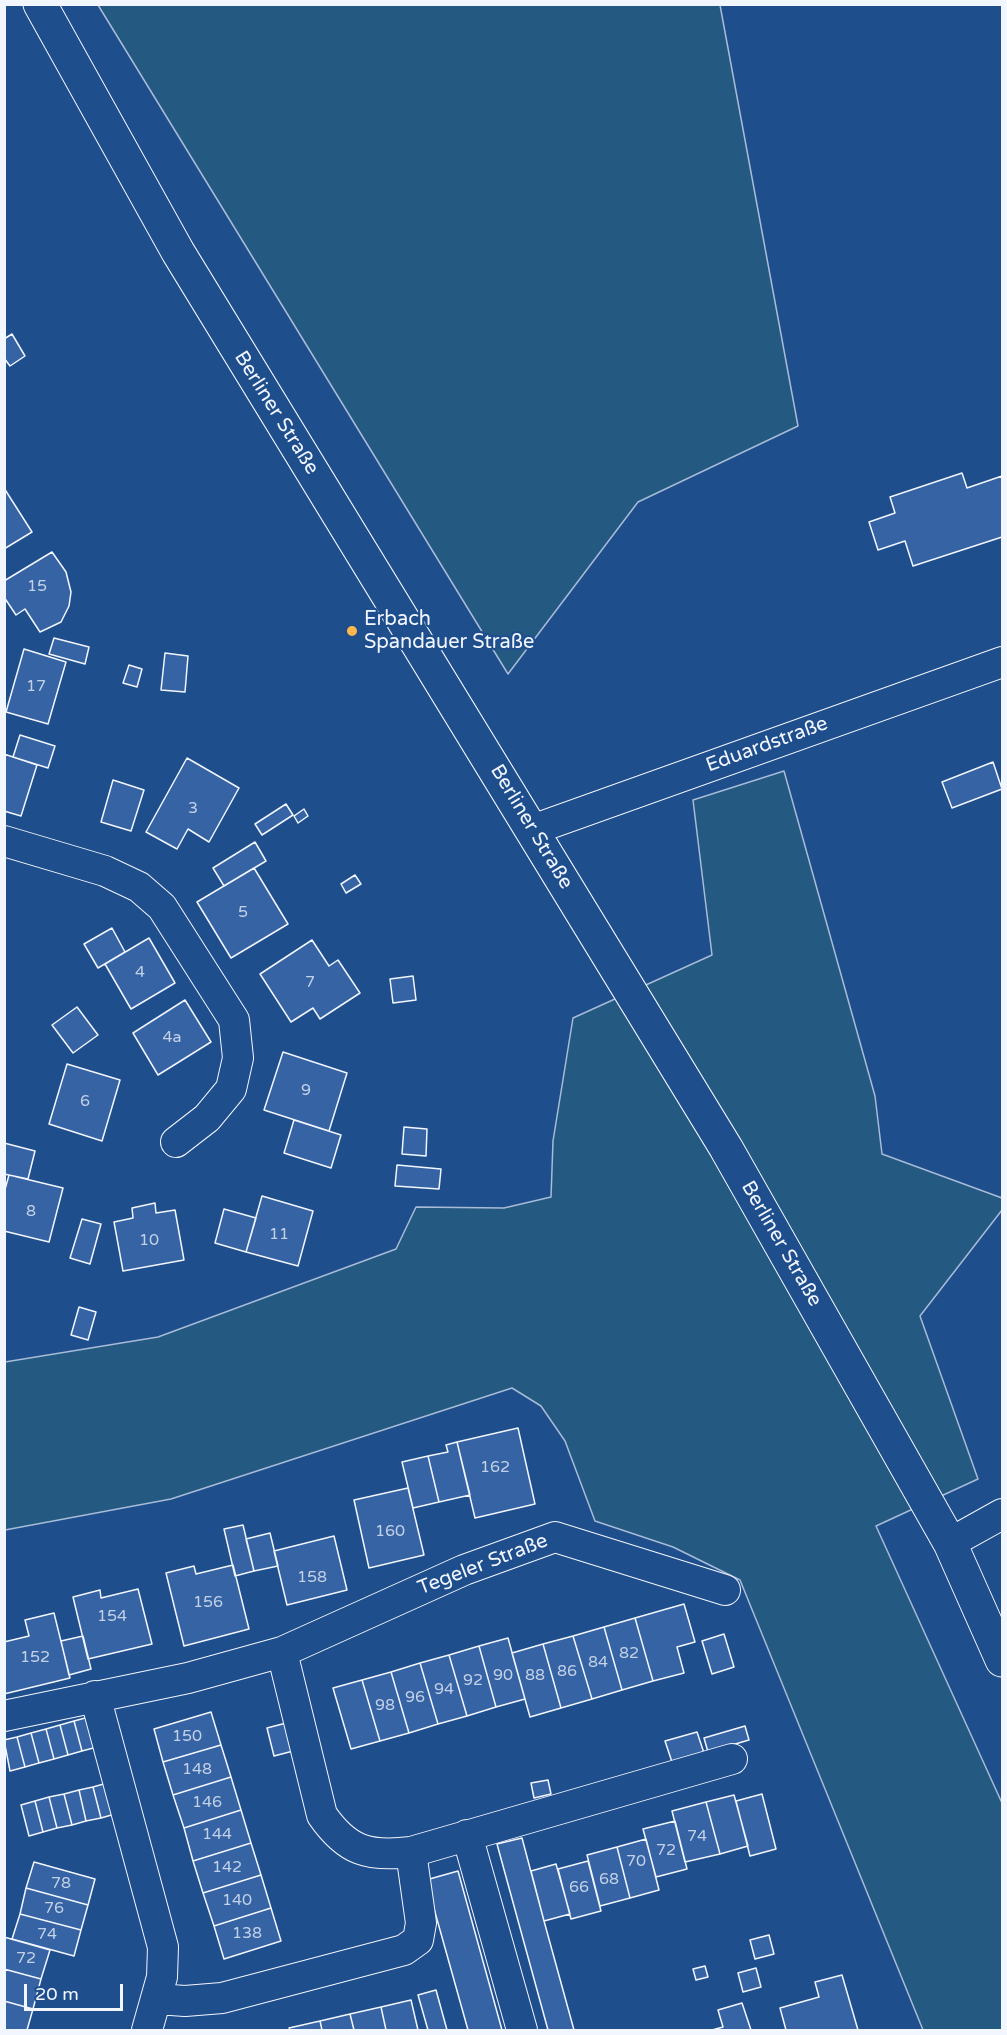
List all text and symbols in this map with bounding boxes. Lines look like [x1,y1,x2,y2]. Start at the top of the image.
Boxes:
street label: Berliner Straße [228,347,324,479]
house number: 15 [27,577,47,597]
place label: Erbach Spandauer Straße [364,608,534,655]
marker: Erbach Spandauer Straße [345,624,359,638]
house number: 17 [26,677,46,697]
street label: Eduardstraße [703,712,831,778]
street label: Berliner Straße [484,760,578,894]
house number: 3 [188,799,198,819]
house number: 5 [238,903,248,923]
house number: 4 [135,963,145,983]
house number: 7 [305,973,315,993]
house number: 4a [162,1028,182,1048]
house number: 9 [301,1081,311,1101]
house number: 6 [80,1092,90,1112]
street label: Berliner Straße [735,1177,827,1311]
house number: 8 [26,1202,36,1222]
house number: 11 [269,1225,289,1245]
house number: 10 [139,1231,159,1251]
house number: 162 [480,1458,510,1478]
house number: 160 [375,1522,405,1542]
street label: Tegeler Straße [415,1529,551,1601]
house number: 158 [297,1568,327,1588]
house number: 156 [193,1593,223,1613]
house number: 154 [97,1607,127,1627]
house number: 82 [619,1644,639,1664]
house number: 152 [20,1648,50,1668]
house number: 84 [588,1653,608,1673]
house number: 86 [557,1662,577,1682]
house number: 90 [493,1666,513,1686]
house number: 88 [525,1666,545,1686]
house number: 92 [463,1671,483,1691]
house number: 94 [434,1680,454,1700]
house number: 96 [405,1688,425,1708]
house number: 98 [375,1696,395,1716]
house number: 150 [172,1727,202,1747]
house number: 148 [182,1760,212,1780]
house number: 146 [192,1793,222,1813]
house number: 144 [202,1825,232,1845]
house number: 74 [687,1827,707,1847]
house number: 72 [656,1841,676,1861]
house number: 70 [626,1852,646,1872]
house number: 142 [212,1858,242,1878]
house number: 68 [599,1870,619,1890]
house number: 78 [51,1874,71,1894]
house number: 66 [569,1878,589,1898]
house number: 140 [222,1891,252,1911]
house number: 76 [44,1899,64,1919]
house number: 138 [232,1924,262,1944]
house number: 74 [37,1925,57,1945]
house number: 72 [16,1949,36,1969]
scale bar [27,1972,126,2010]
text: 20 m [35,1983,79,2005]

